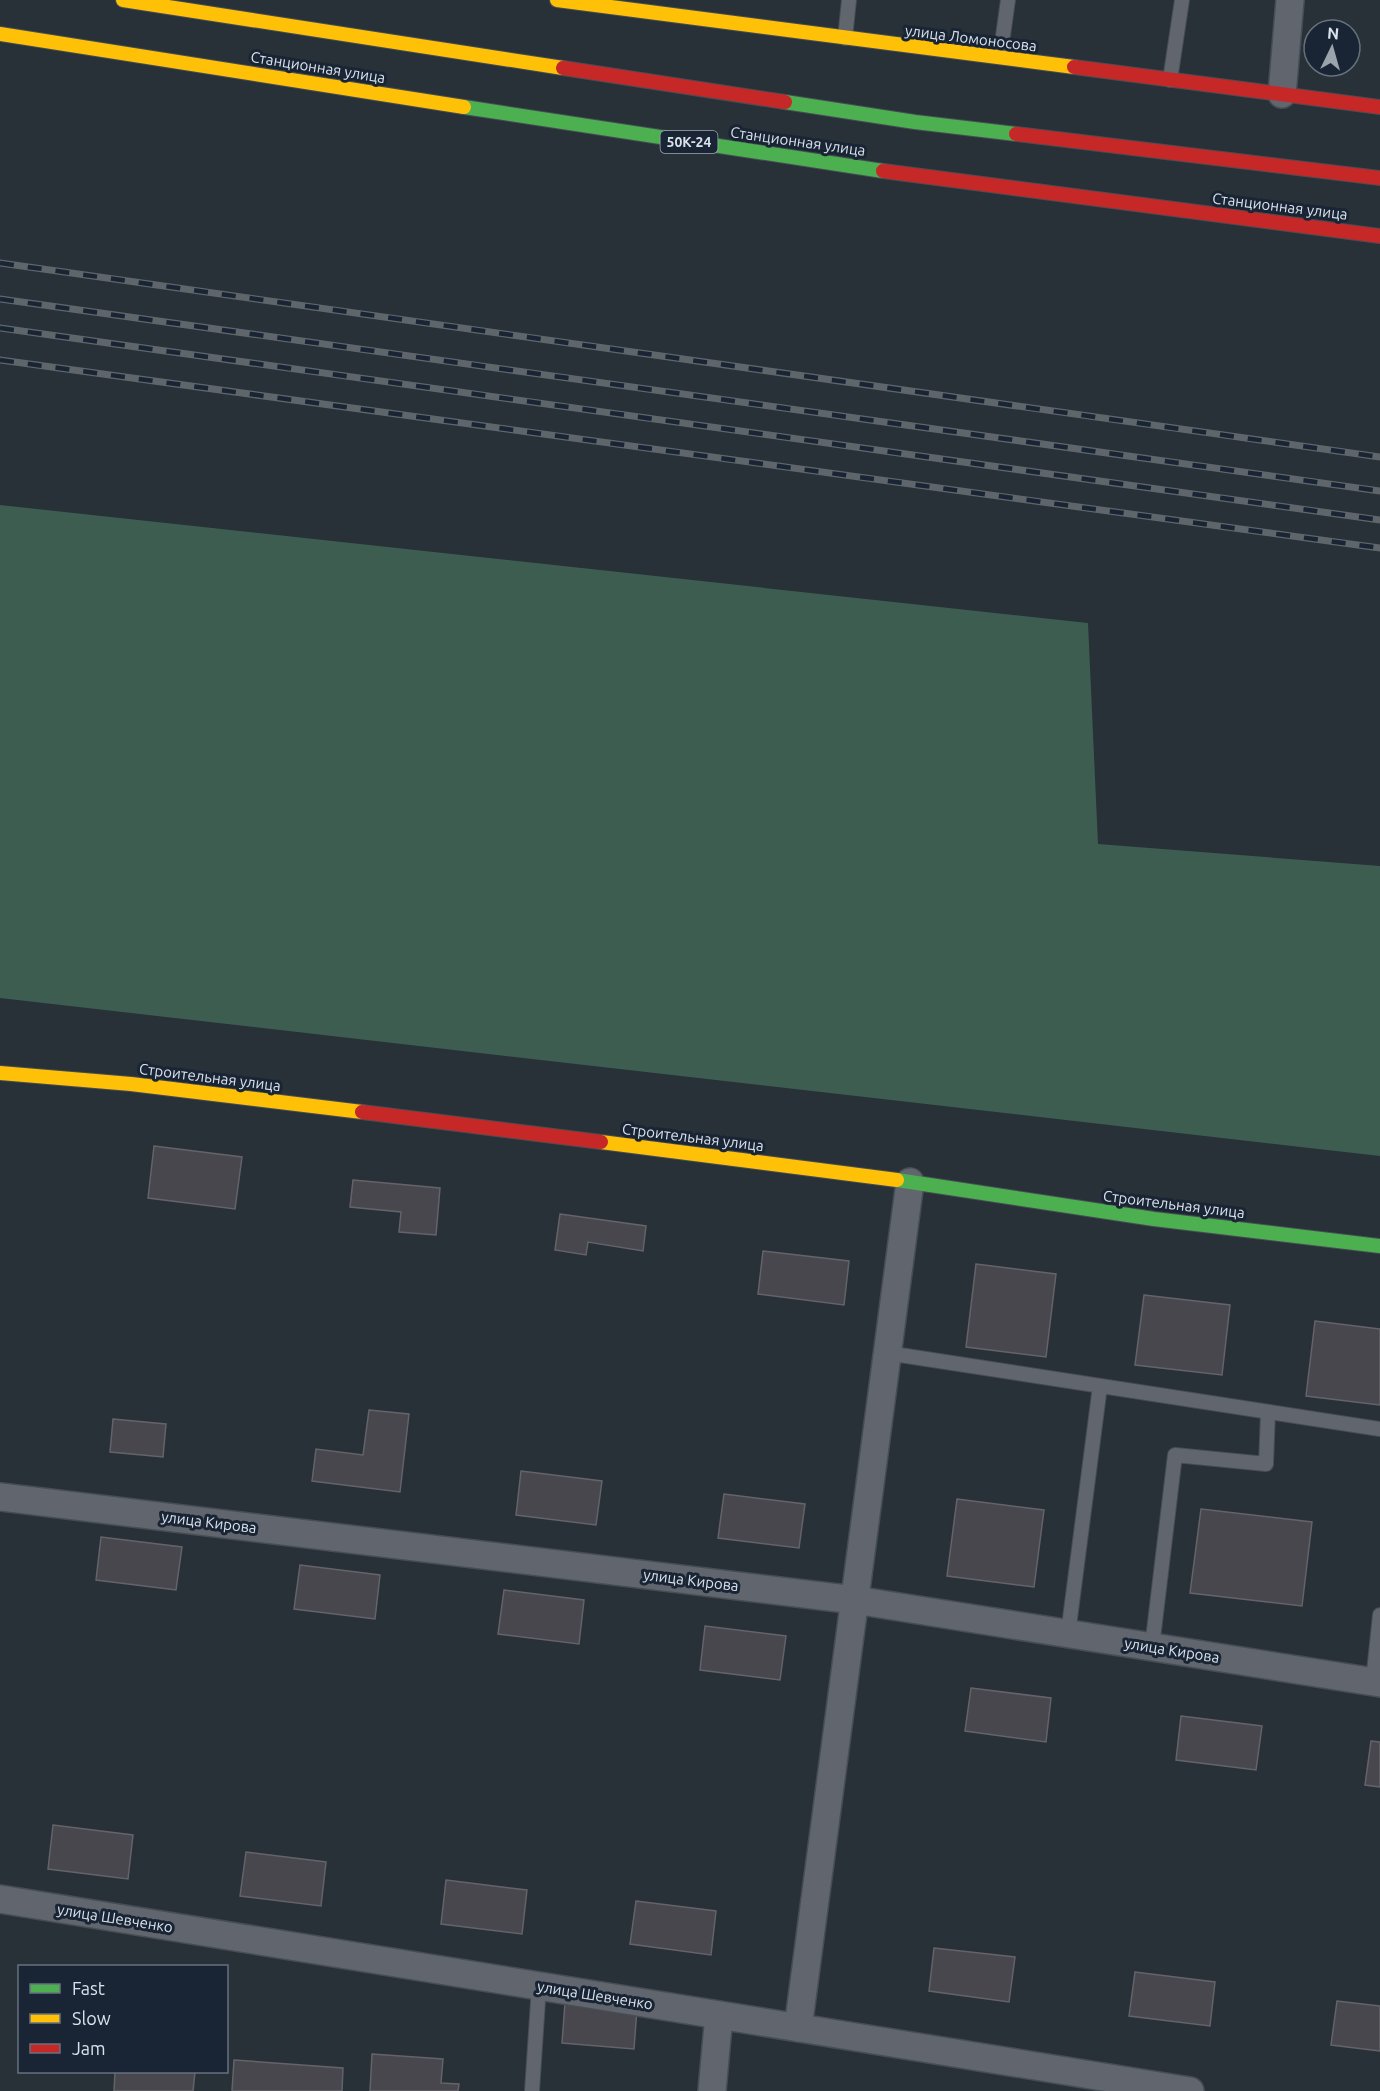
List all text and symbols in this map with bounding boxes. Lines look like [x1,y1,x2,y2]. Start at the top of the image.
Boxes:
north arrow [1302,18,1362,78]
street label: улица Ломоносова [904,21,1038,55]
text: N [1327,24,1340,43]
street label: Станционная улица [249,48,387,86]
street label: Станционная улица [729,123,867,159]
road number: 50К-24 [660,131,718,153]
street label: Станционная улица [1211,189,1349,223]
street label: Строительная улица [138,1060,282,1094]
street label: Строительная улица [621,1120,765,1154]
street label: Строительная улица [1102,1187,1246,1221]
street label: улица Кирова [160,1508,258,1536]
street label: улица Кирова [642,1566,740,1594]
street label: улица Кирова [1123,1634,1221,1666]
street label: улица Шевченко [56,1900,174,1936]
legend [18,1965,228,2073]
street label: улица Шевченко [536,1977,654,2013]
text: Fast [72,1978,105,1998]
text: Slow [72,2008,111,2028]
text: Jam [72,2038,106,2058]

